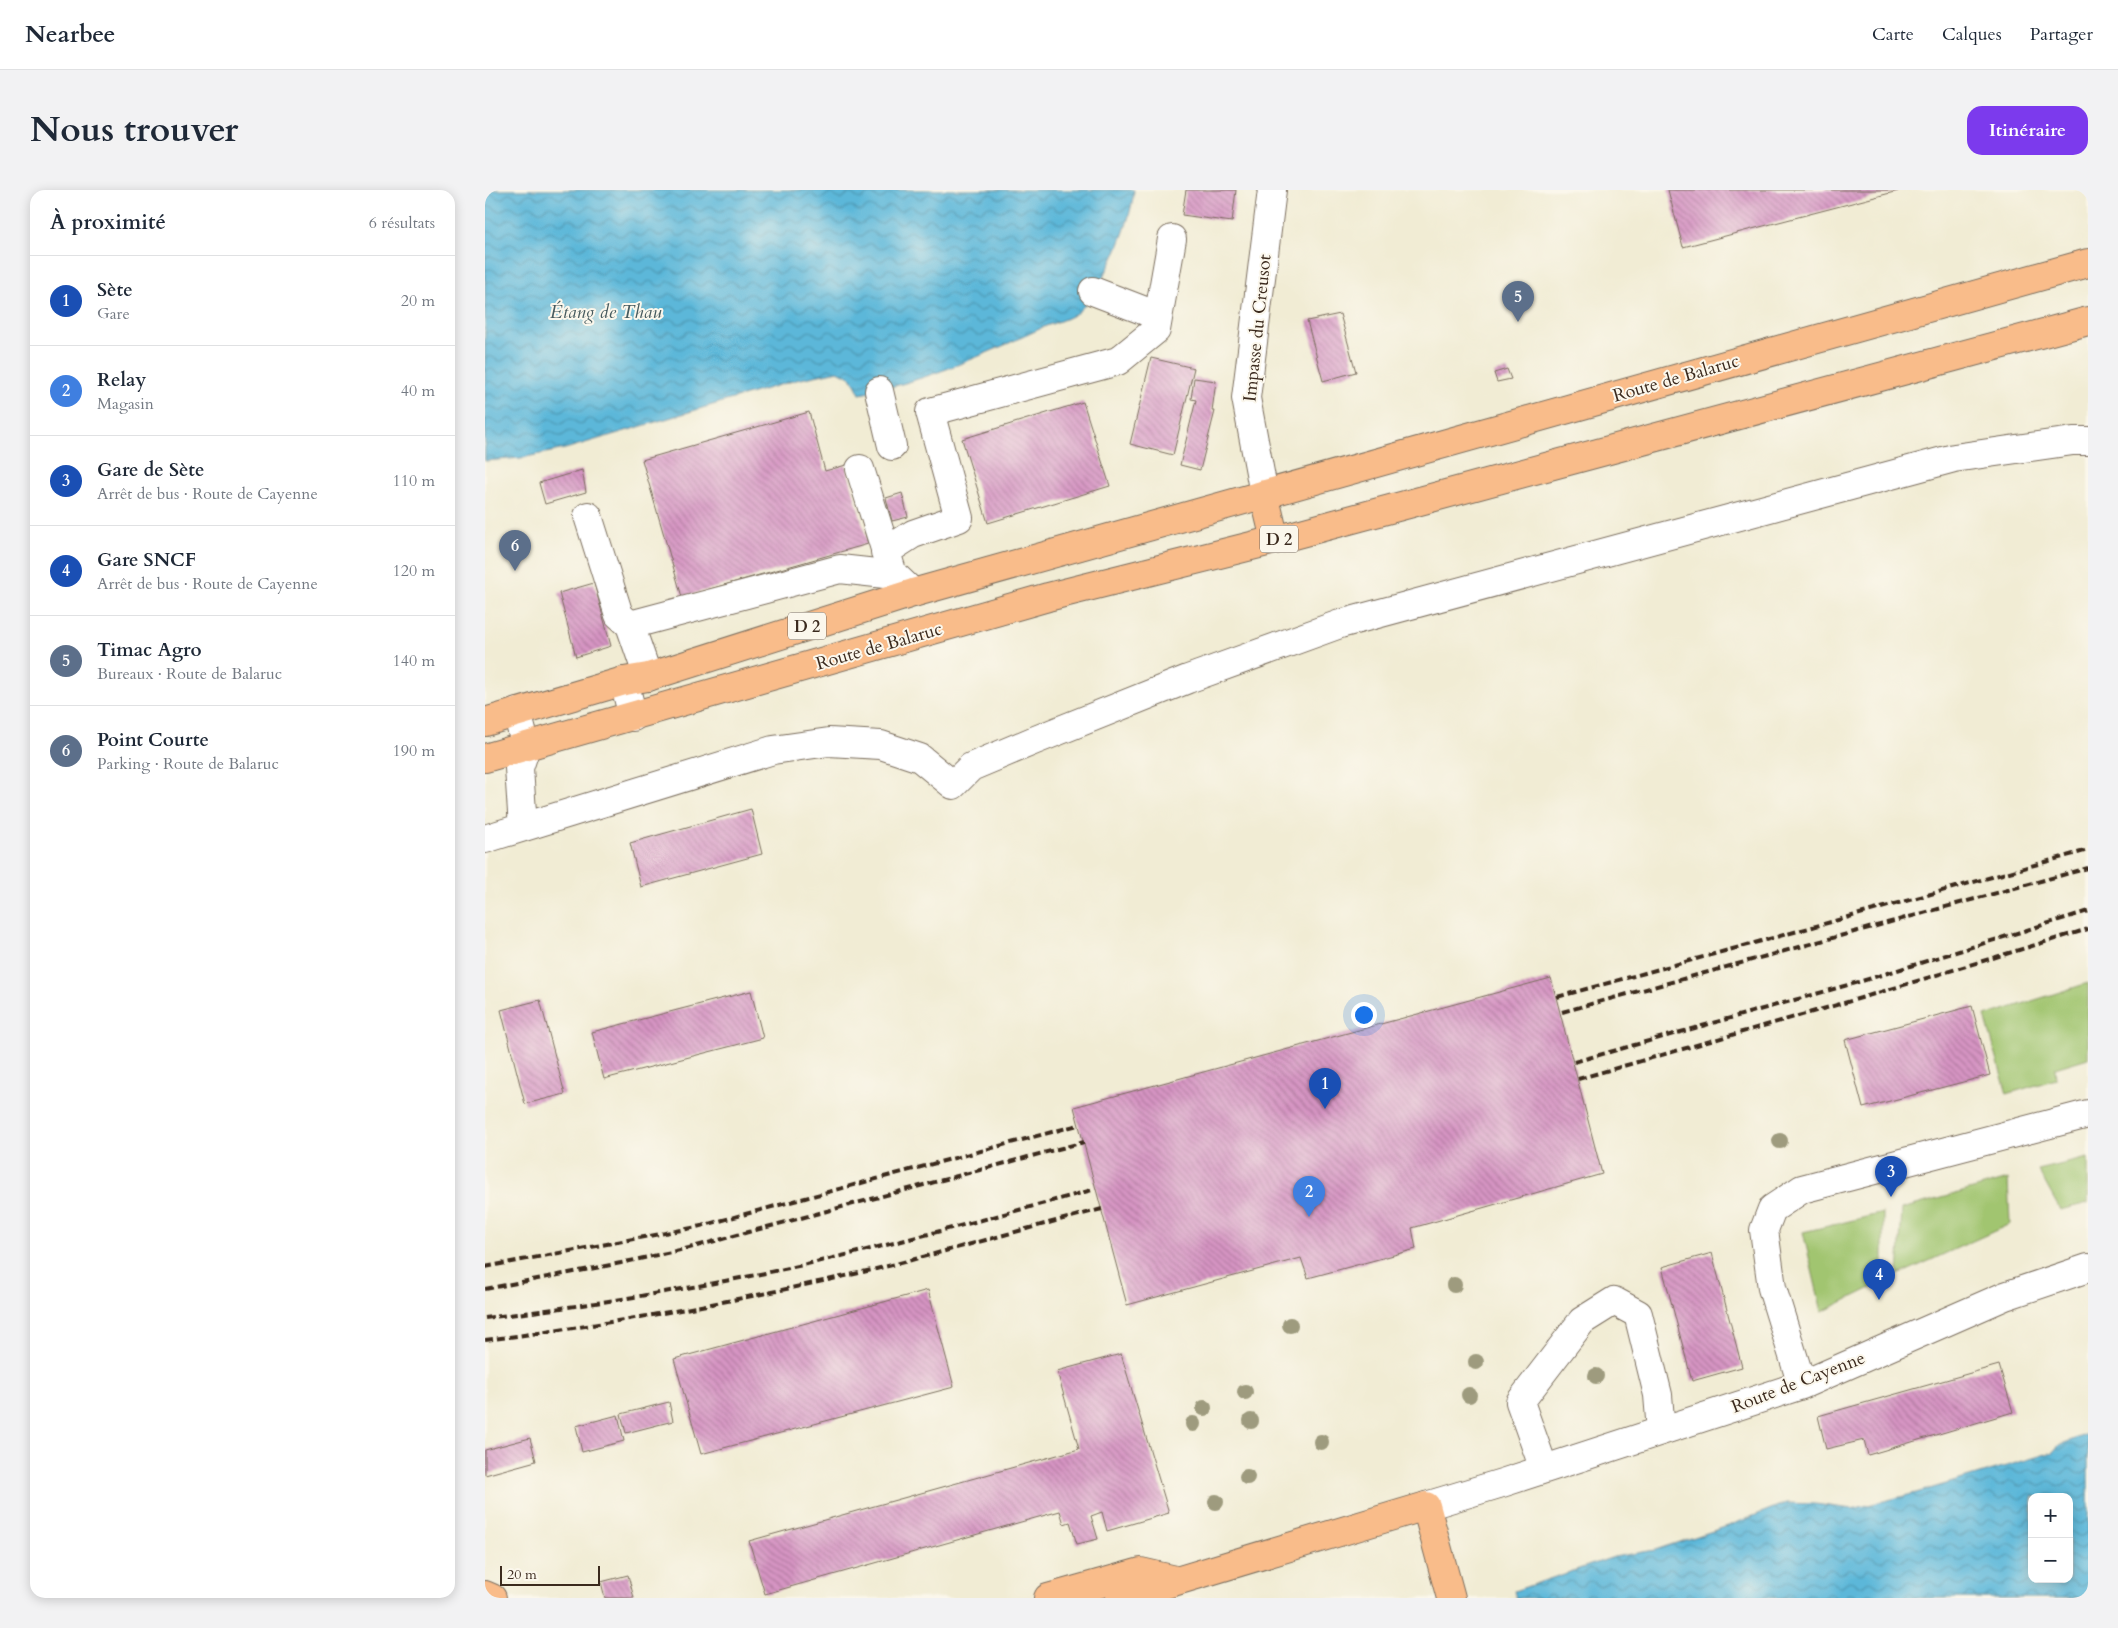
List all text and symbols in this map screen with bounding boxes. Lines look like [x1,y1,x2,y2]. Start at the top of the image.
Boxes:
text: Nearbee [25,18,115,51]
text: Carte [1872,22,1914,47]
text: Calques [1942,22,2002,47]
text: Partager [2030,22,2093,47]
text: Nous trouver [30,106,238,154]
button: Itinéraire [1967,106,2088,155]
text: À proximité [50,208,166,237]
text: 6 résultats [369,212,435,234]
street label: Impasse du Creusot [1237,253,1278,403]
text: Sète [97,277,133,303]
pin: 5 [1502,281,1534,322]
text: 1 [62,290,70,312]
text: 20 m [401,290,435,312]
water label: Étang de Thau [550,299,662,325]
text: Gare [97,303,130,325]
street label: Route de Balaruc [1610,348,1742,408]
text: Relay [97,367,146,393]
text: 2 [62,380,70,402]
text: 40 m [401,380,435,402]
text: Magasin [97,393,154,415]
text: Gare de Sète [97,457,205,483]
text: 3 [62,470,70,492]
text: 110 m [393,470,435,492]
text: Arrêt de bus · Route de Cayenne [97,483,318,505]
road number: D 2 [1260,526,1298,552]
pin: 6 [499,530,531,571]
text: Gare SNCF [97,547,196,573]
text: 4 [62,560,70,582]
text: 120 m [393,560,435,582]
text: Arrêt de bus · Route de Cayenne [97,573,318,595]
road number: D 2 [788,612,826,640]
street label: Route de Balaruc [813,616,945,676]
text: Timac Agro [97,637,202,663]
text: 5 [62,650,70,672]
text: 140 m [393,650,435,672]
text: Bureaux · Route de Balaruc [97,663,282,685]
text: Point Courte [97,727,209,753]
text: 6 [62,740,70,762]
text: 190 m [393,740,435,762]
text: Parking · Route de Balaruc [97,753,279,775]
your location [1351,1002,1377,1028]
pin: 1 [1309,1068,1341,1109]
pin: 3 [1875,1156,1907,1197]
pin: 2 [1293,1176,1325,1217]
pin: 4 [1863,1259,1895,1300]
street label: Route de Cayenne [1728,1345,1869,1419]
map controls [2028,1493,2073,1583]
button: + [2028,1493,2073,1538]
button: − [2028,1538,2073,1583]
scale bar [500,1563,600,1586]
text: 20 m [507,1565,537,1584]

